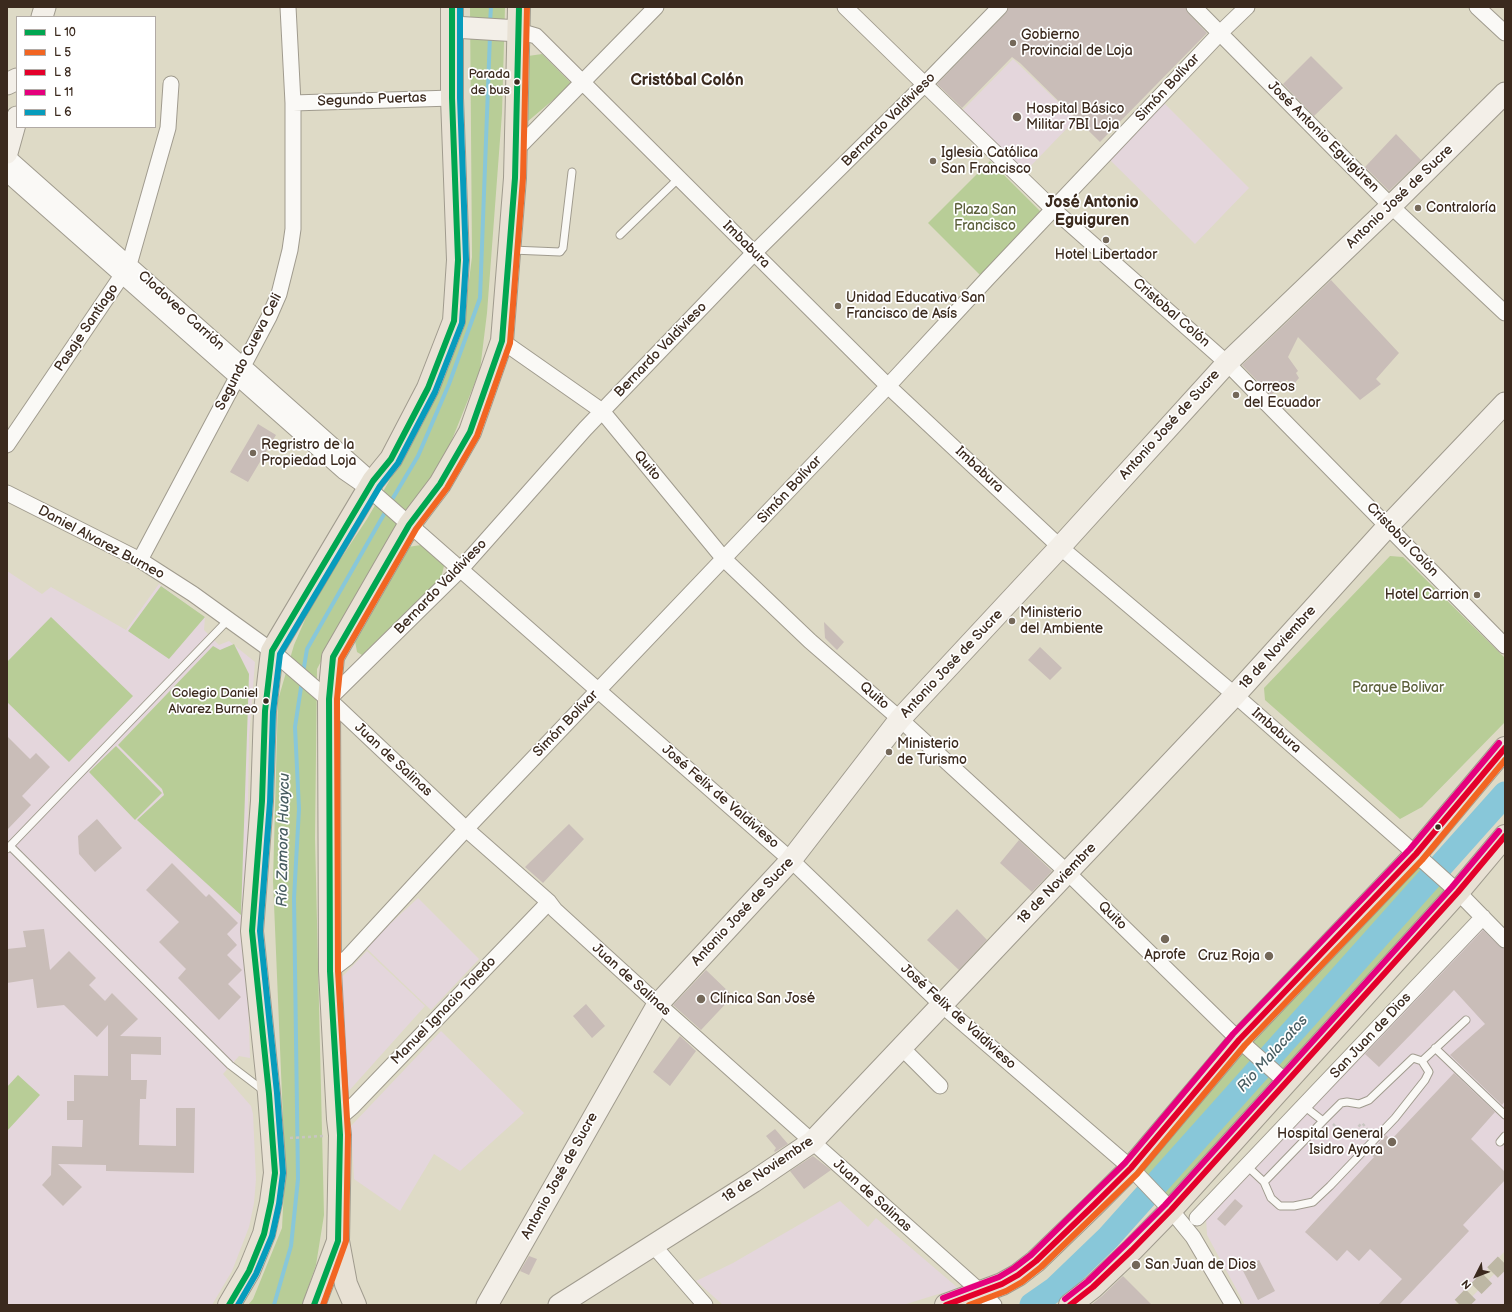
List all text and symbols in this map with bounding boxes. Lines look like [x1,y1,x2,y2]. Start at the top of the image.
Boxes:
legend [16,16,156,128]
text: L 10 [54,25,76,40]
place label: Gobierno Provincial de Loja [1021,27,1133,60]
marker: Gobierno Provincial de Loja [1008,38,1018,48]
text: L 5 [54,45,71,60]
street label: Simón Bolívar [1132,51,1204,125]
text: L 8 [54,65,71,80]
place label: Parada de bus [468,67,510,98]
street label: Bernardo Valdivieso [839,70,939,170]
district label: Cristóbal Colón [630,71,744,91]
marker: Parada de bus [512,77,522,87]
street label: José Antonio Eguigüren [1264,78,1382,196]
text: L 11 [54,85,73,100]
street label: Segundo Puertas [317,90,427,110]
place label: Hospital Básico Militar 7BI Loja [1026,101,1124,134]
text: L 6 [54,105,71,120]
marker: Hospital Básico Militar 7BI Loja [1011,111,1023,123]
street label: Antonio José de Sucre [1343,142,1457,252]
place label: Iglesia Católica San Francisco [941,145,1038,178]
marker: Iglesia Católica San Francisco [928,156,938,166]
district label: José Antonio Eguiguren [1045,193,1139,231]
place label: Contraloría [1426,200,1496,216]
park label: Plaza San Francisco [954,202,1016,234]
marker: Contraloría [1413,203,1423,213]
street label: Imbabura [719,218,773,272]
marker: Hotel Libertador [1101,235,1111,245]
place label: Hotel Libertador [1055,247,1157,263]
street label: Clodoveo Carrión [134,268,228,354]
street label: Cristobal Colón [1129,275,1213,351]
street label: Pasaje Santiago [51,281,123,375]
place label: Unidad Educativa San Francisco de Asís [846,290,985,322]
street label: Segundo Cueva Celi [212,291,286,413]
street label: Bernardo Valdivieso [611,299,711,401]
marker: Unidad Educativa San Francisco de Asís [833,301,843,311]
street label: Antonio José de Sucre [1116,367,1224,483]
place label: Correos del Ecuador [1244,379,1321,412]
marker: Correos del Ecuador [1231,390,1241,400]
place label: Regristro de la Propiedad Loja [261,437,357,470]
street label: Imbabura [951,443,1007,497]
marker: Regristro de la Propiedad Loja [248,448,258,458]
street label: Quito [630,448,664,484]
street label: Simón Bolívar [754,453,826,527]
street label: Cristobal Colón [1362,499,1442,581]
street label: Daniel Alvarez Burneo [35,503,167,583]
street label: Bernardo Valdivieso [391,536,491,638]
place label: Hotel Carrion [1385,587,1469,603]
marker: Hotel Carrion [1472,590,1482,600]
street label: 18 de Noviembre [1236,603,1320,693]
place label: Ministerio del Ambiente [1020,605,1103,638]
street label: Antonio José de Sucre [897,606,1007,722]
marker: Ministerio del Ambiente [1007,616,1017,626]
street label: Quito [856,679,892,713]
park label: Parque Bolivar [1352,680,1444,696]
place label: Colegio Daniel Alvarez Burneo [169,686,258,717]
street label: Simón Bolívar [530,687,602,761]
marker: Colegio Daniel Alvarez Burneo [261,696,271,706]
street label: Imbabura [1248,705,1304,757]
street label: Juan de Salinas [351,720,435,800]
place label: Ministerio de Turismo [897,736,967,768]
street label: José Felix de Valdivieso [658,742,782,852]
marker: Ministerio de Turismo [884,747,894,757]
water label: Río Zamora Huaycu [274,773,294,907]
unlabelled marker [1433,822,1443,832]
street label: 18 de Noviembre [1014,840,1100,928]
street label: Antonio José de Sucre [688,854,798,970]
street label: Quito [1094,898,1130,934]
marker: Aprofe [1159,933,1171,945]
street label: Juan de Salinas [588,940,674,1020]
place label: Aprofe [1144,947,1186,963]
place label: Cruz Roja [1198,948,1260,964]
marker: Cruz Roja [1263,950,1275,962]
street label: Manuel Ignacio Toledo [388,953,500,1069]
street label: José Felix de Valdivieso [897,961,1019,1073]
street label: San Juan de Dios [1327,990,1415,1082]
place label: Clínica San José [710,991,815,1007]
marker: Clínica San José [695,993,707,1005]
water label: Rio Malacatos [1234,1012,1312,1096]
street label: Antonio José de Sucre [518,1110,602,1242]
place label: Hospital General Isidro Ayora [1277,1126,1383,1158]
street label: 18 de Noviembre [719,1133,817,1207]
marker: Hospital General Isidro Ayora [1386,1136,1398,1148]
street label: Juan de Salinas [829,1156,915,1236]
north arrow [1456,1256,1496,1296]
place label: San Juan de Dios [1145,1257,1256,1273]
marker: San Juan de Dios [1130,1259,1142,1271]
text: N [1459,1277,1474,1292]

